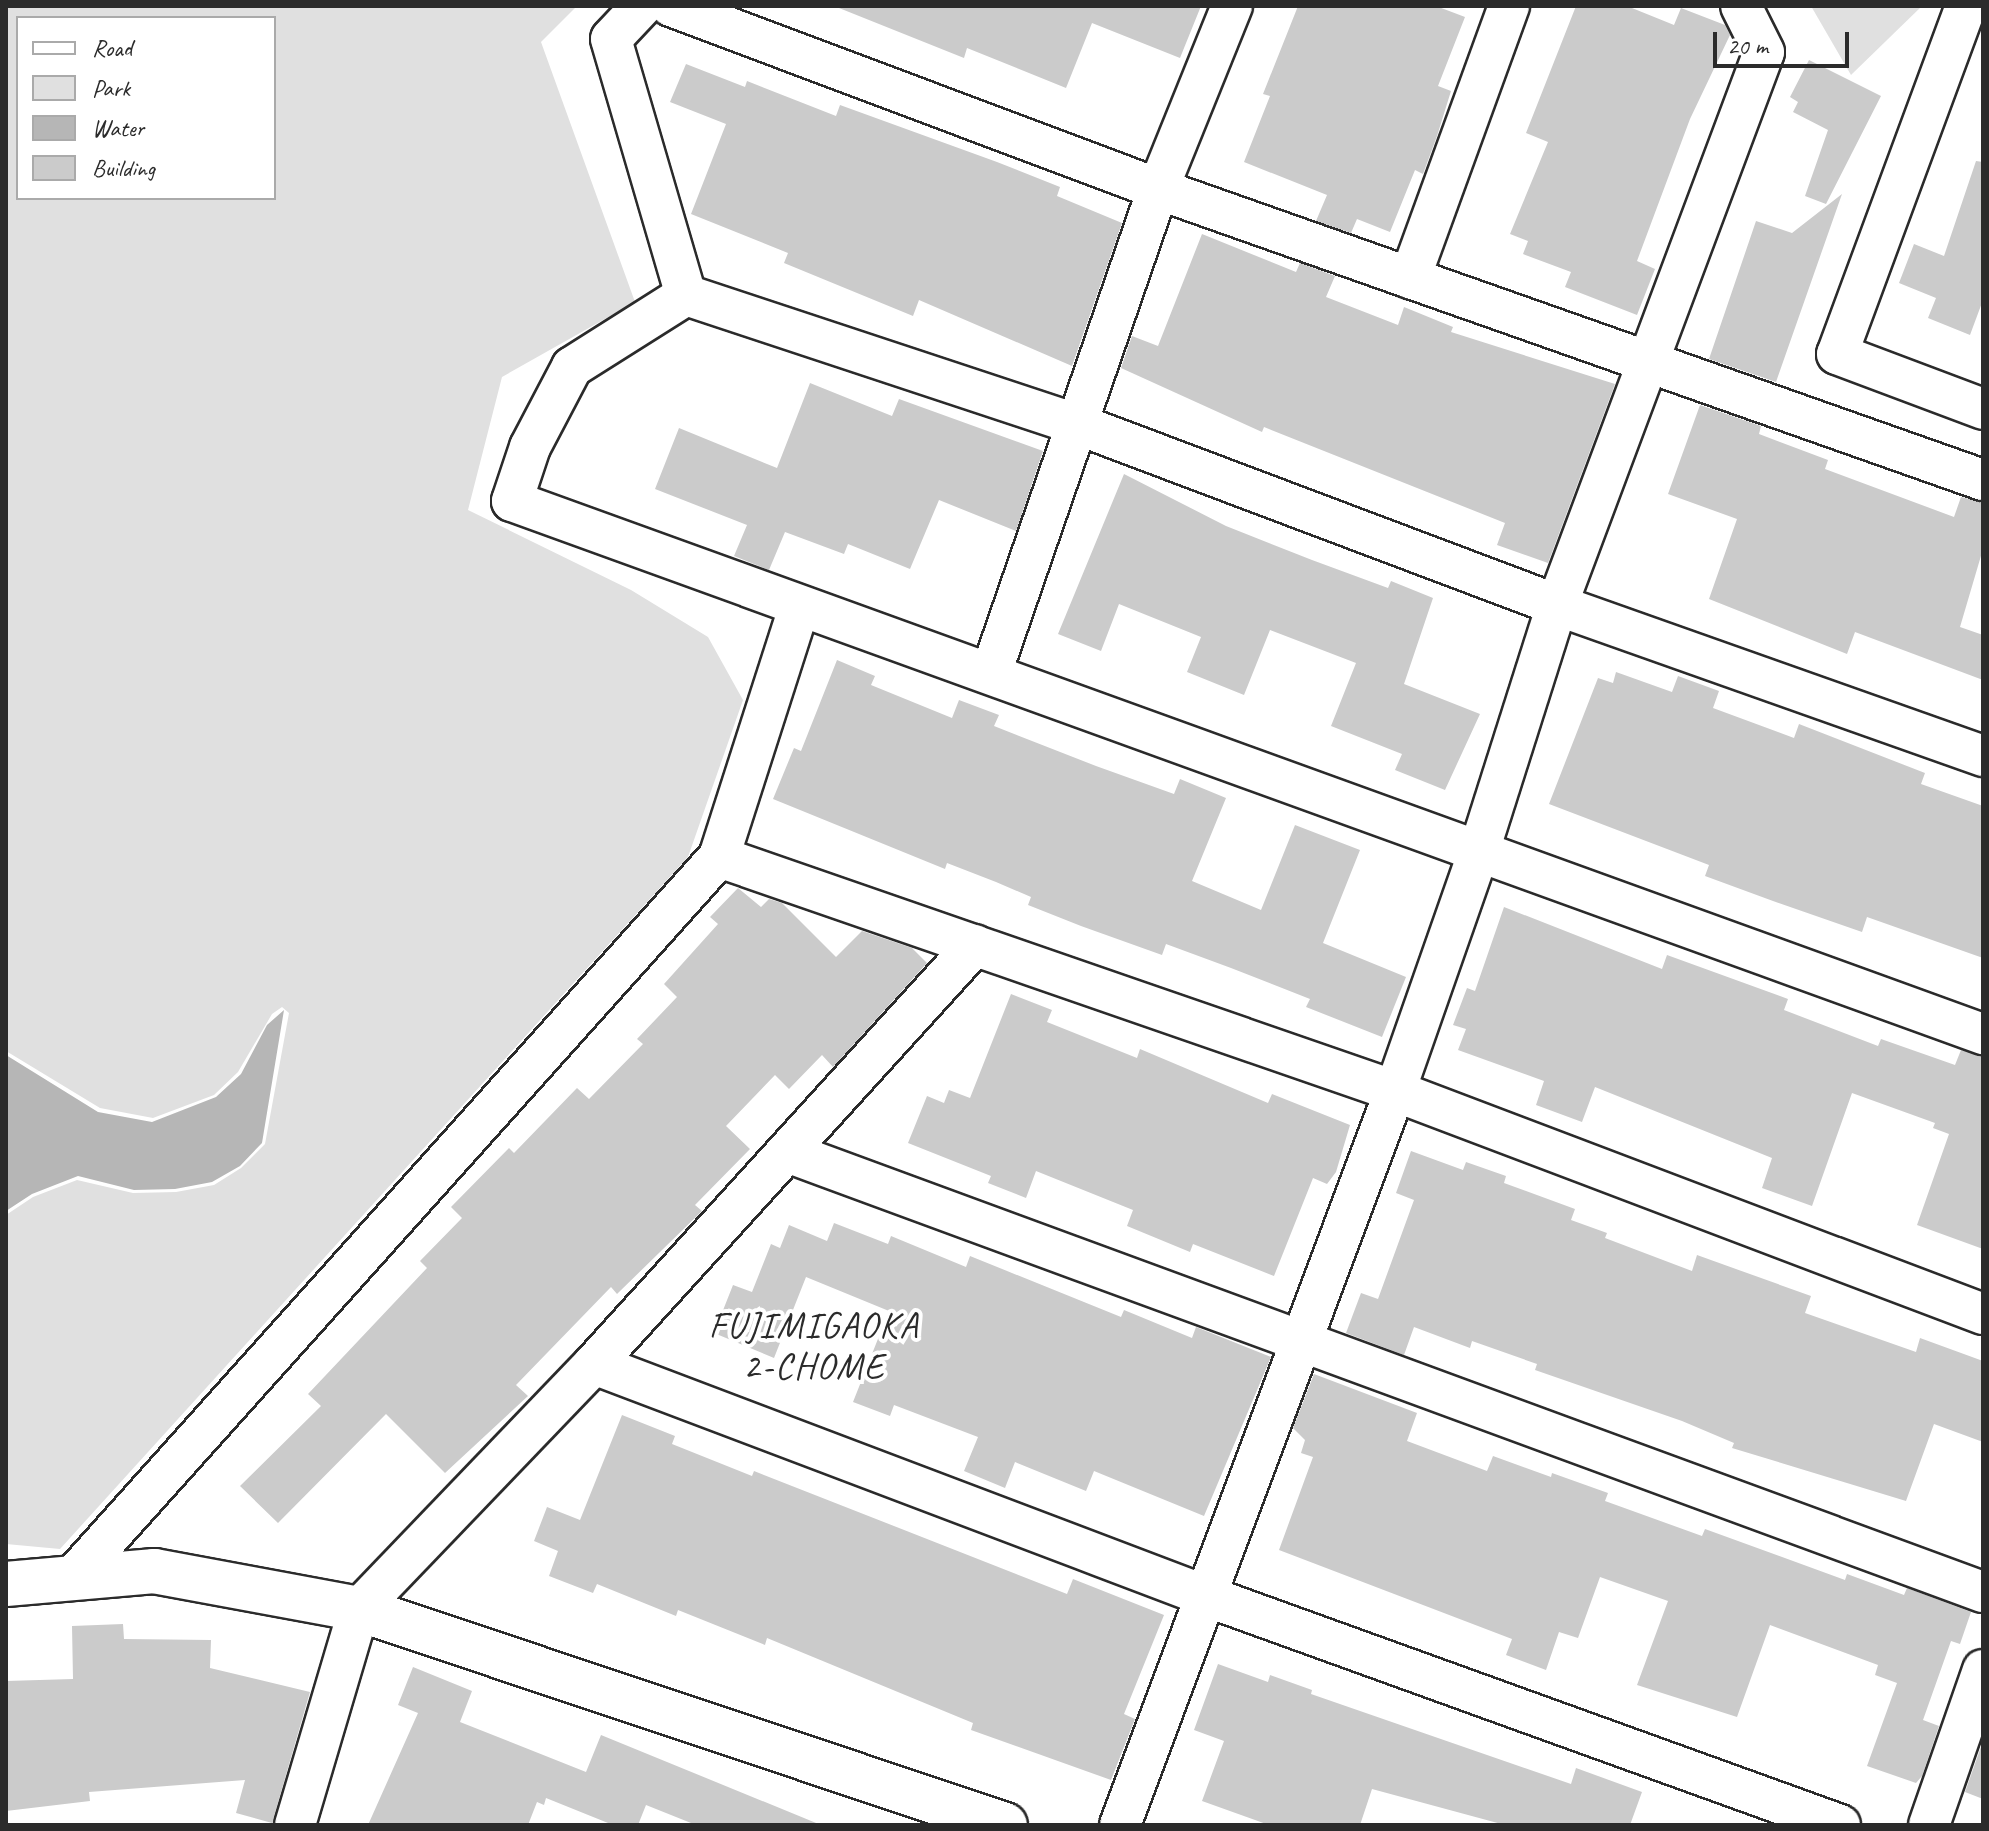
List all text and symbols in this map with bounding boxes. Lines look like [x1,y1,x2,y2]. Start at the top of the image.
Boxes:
legend [16,16,276,200]
scale bar [1717,16,1853,66]
text: 20 m [1727,31,1768,61]
text: Road [92,33,132,63]
text: Park [92,73,130,103]
text: Water [92,113,144,143]
text: Building [92,153,155,183]
district label: FUJIMIGAOKA 2-CHOME [709,1303,919,1388]

